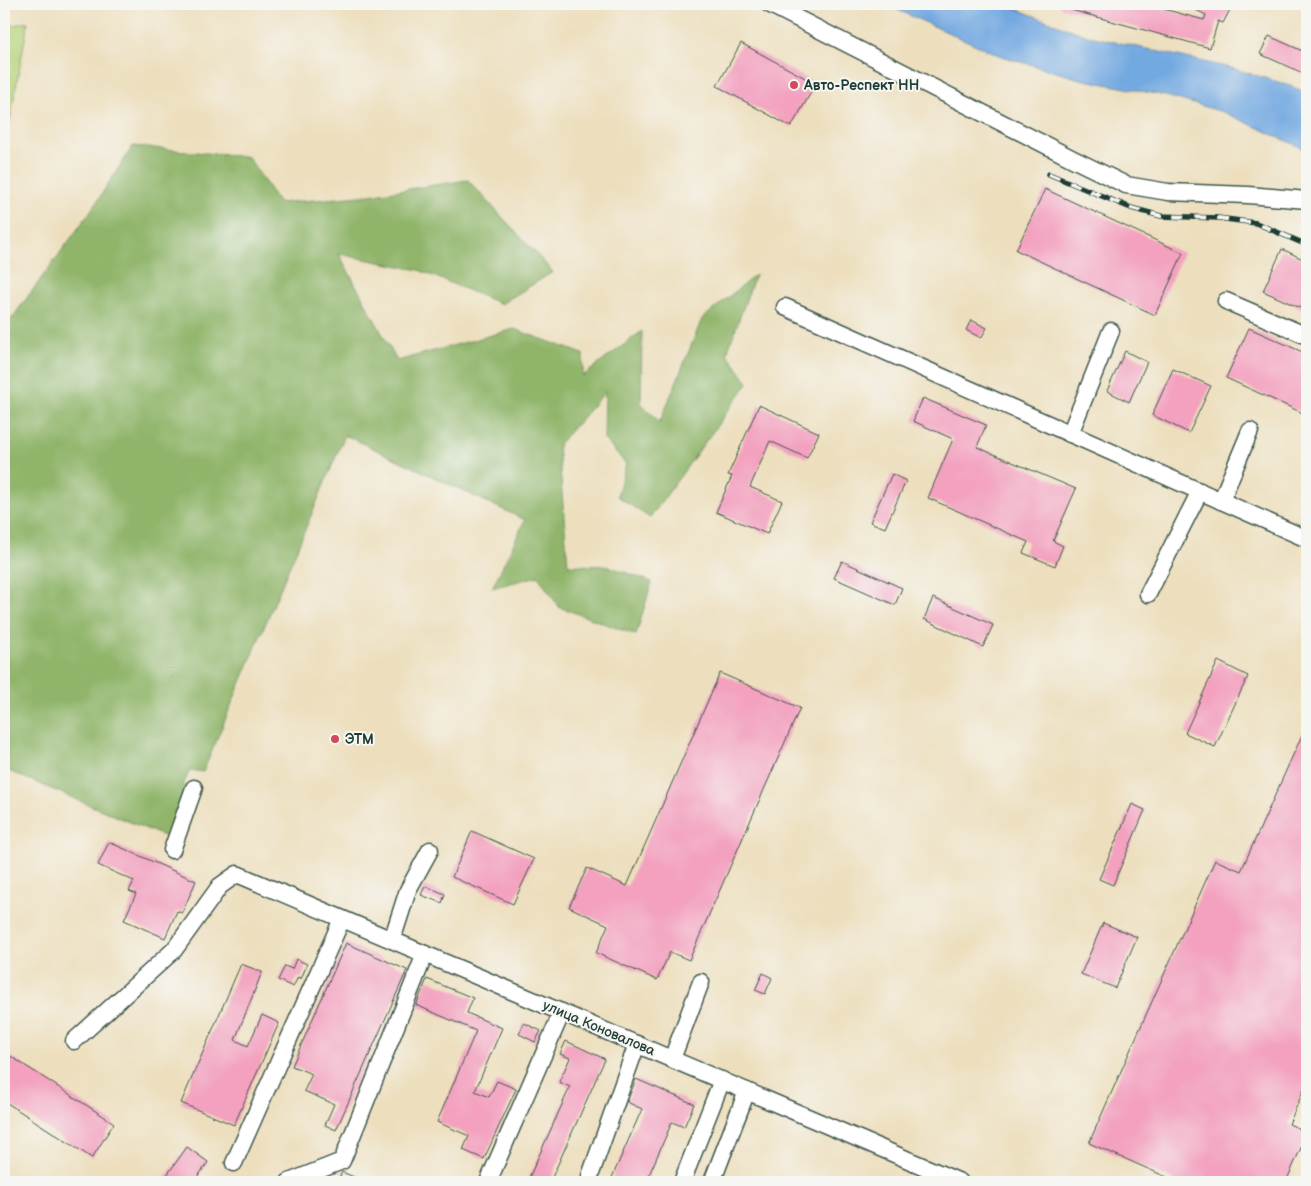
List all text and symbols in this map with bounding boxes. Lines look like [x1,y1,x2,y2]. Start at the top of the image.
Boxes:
place label: Авто-Респект НН [803,77,919,94]
marker: Авто-Респект НН [788,79,800,91]
place label: ЭТМ [345,731,374,748]
marker: ЭТМ [329,733,341,745]
street label: улица Коновалова [540,997,658,1060]

